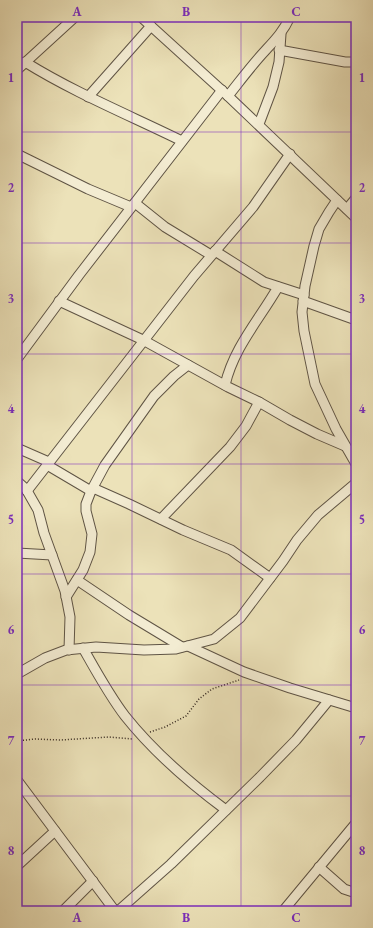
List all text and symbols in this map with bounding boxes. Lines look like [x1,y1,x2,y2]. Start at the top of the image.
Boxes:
text: A [71,3,82,20]
text: B [182,3,190,20]
text: C [291,3,301,20]
text: 1 [8,69,15,86]
text: 1 [359,69,366,86]
text: 2 [8,179,15,196]
text: 2 [359,179,366,196]
text: 3 [8,290,15,307]
text: 3 [359,290,366,307]
text: 4 [8,400,15,417]
text: 4 [359,400,366,417]
text: 5 [8,511,14,528]
text: 5 [359,511,365,528]
text: 6 [8,621,15,638]
text: 6 [359,621,366,638]
text: 7 [8,732,15,749]
text: 7 [359,732,366,749]
text: 8 [8,842,15,859]
text: 8 [359,842,366,859]
text: A [71,909,82,926]
text: B [182,909,190,926]
text: C [291,909,301,926]

